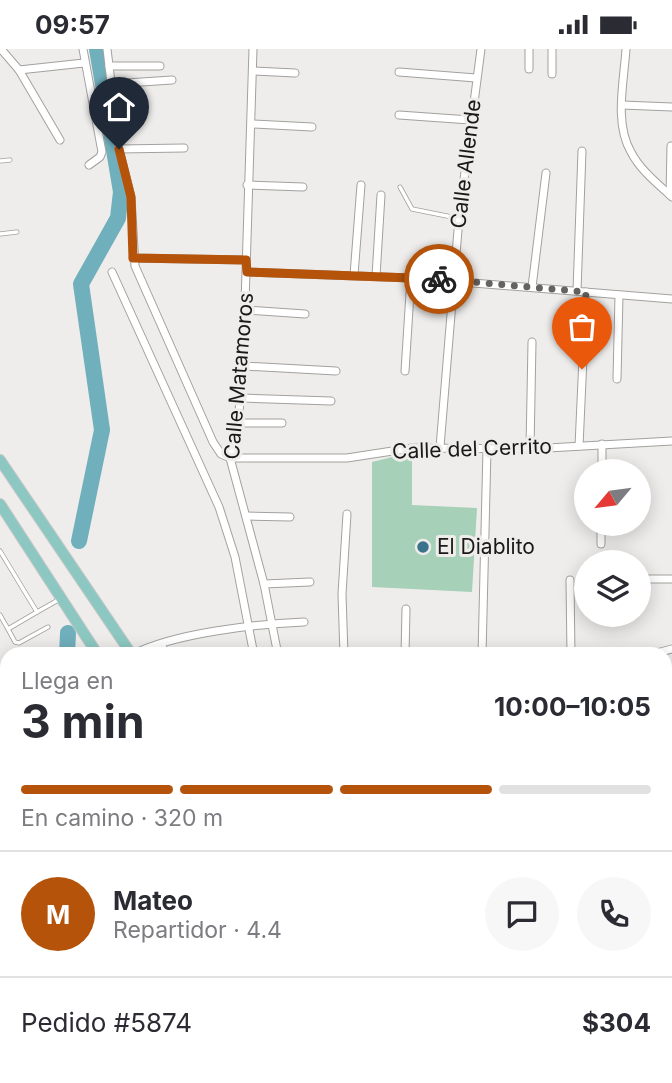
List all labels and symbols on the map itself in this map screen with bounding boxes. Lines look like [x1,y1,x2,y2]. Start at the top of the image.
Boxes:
pin [89,77,149,149]
street label: Calle Allende [445,98,486,230]
courier [404,244,474,314]
street label: Calle Matamoros [219,292,258,460]
pin [552,297,612,369]
street label: Calle del Cerrito [392,433,552,464]
north arrow [574,459,651,535]
place label: El Diablito [437,534,535,559]
marker: El Diablito [415,539,431,555]

